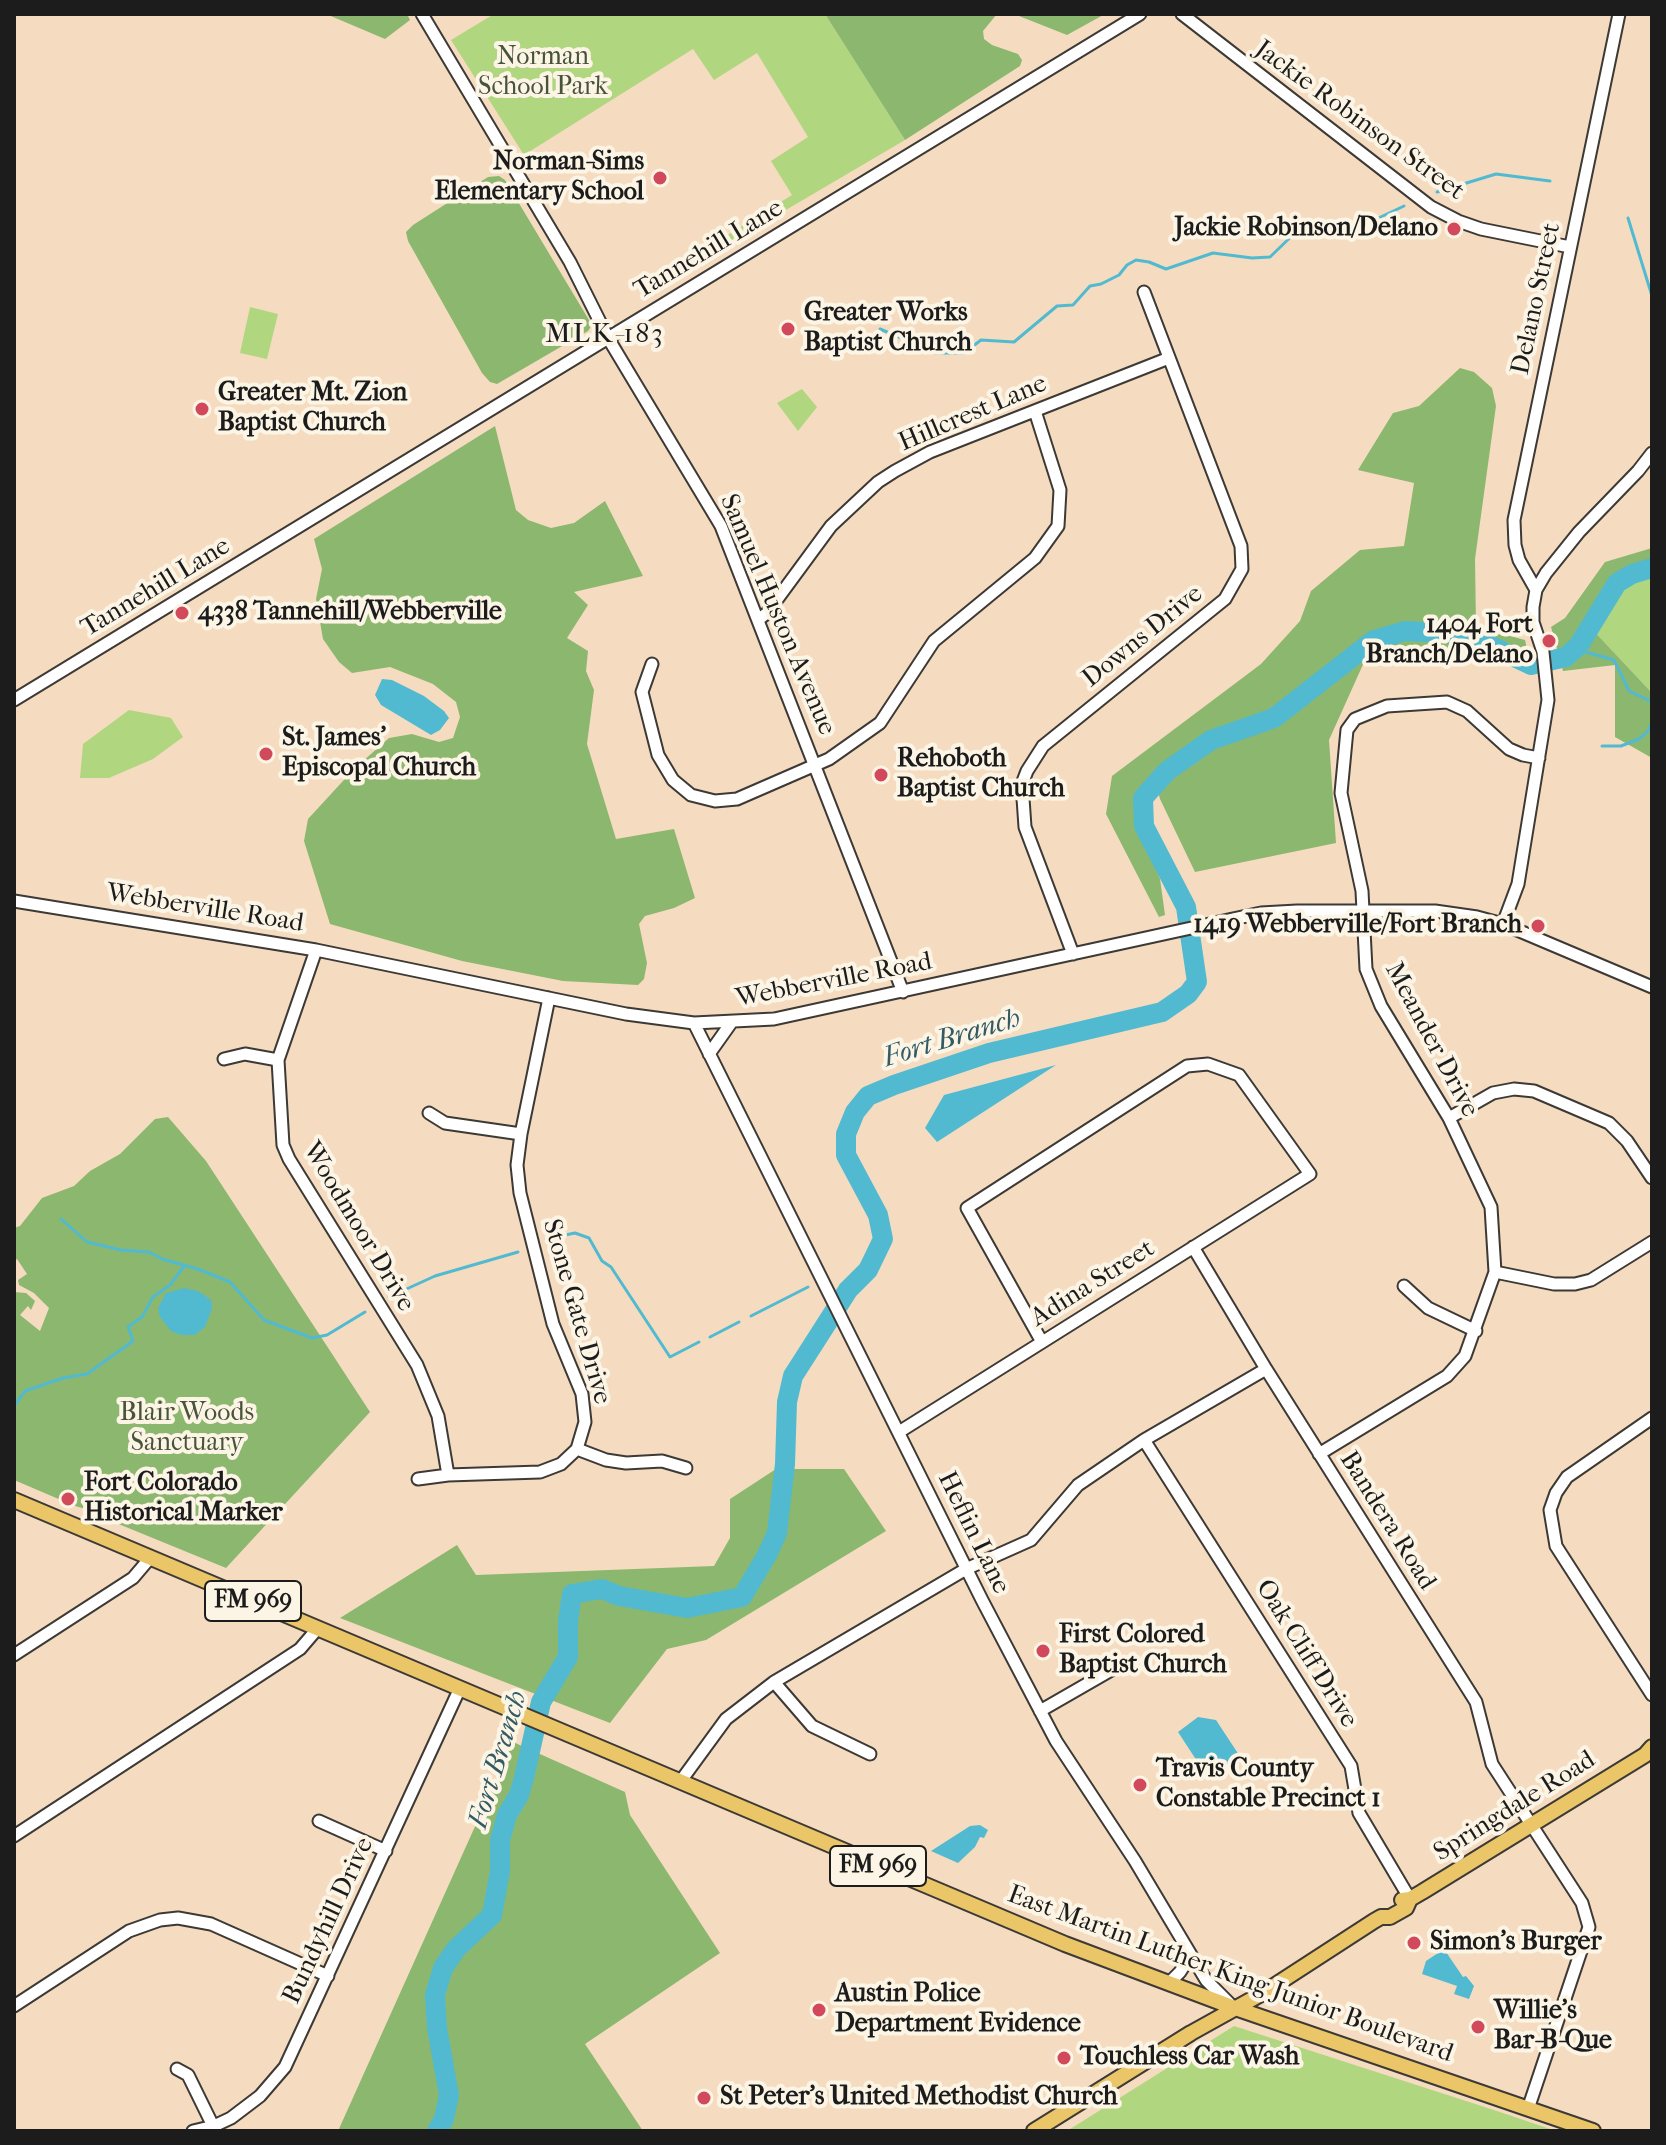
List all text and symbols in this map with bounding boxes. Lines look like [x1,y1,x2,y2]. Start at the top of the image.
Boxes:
street label: Jackie Robinson Street [1248,34,1470,208]
park label: Norman School Park [478,42,608,104]
place label: Norman-Sims Elementary School [435,147,644,208]
marker: Norman-Sims Elementary School [651,169,669,187]
street label: Tannehill Lane [629,193,789,307]
place label: Jackie Robinson/Delano [1174,213,1438,245]
marker: Jackie Robinson/Delano [1445,220,1463,238]
street label: Delano Street [1506,220,1568,378]
place label: Greater Works Baptist Church [804,298,972,360]
district label: MLK-183 [545,318,665,352]
marker: Greater Works Baptist Church [779,320,797,338]
street label: Hillcrest Lane [894,369,1052,459]
place label: Greater Mt. Zion Baptist Church [218,378,407,440]
marker: Greater Mt. Zion Baptist Church [193,400,211,418]
street label: Samuel Huston Avenue [712,490,842,740]
street label: Tannehill Lane [76,531,236,645]
street label: Downs Drive [1077,579,1209,695]
place label: 4338 Tannehill/Webberville [198,597,502,629]
marker: 4338 Tannehill/Webberville [173,604,191,622]
place label: 1404 Fort Branch/Delano [1366,610,1533,672]
marker: 1404 Fort Branch/Delano [1540,632,1558,650]
place label: St. James' Episcopal Church [282,723,476,784]
place label: Rehoboth Baptist Church [897,744,1065,806]
marker: St. James' Episcopal Church [257,745,275,763]
marker: Rehoboth Baptist Church [872,766,890,784]
street label: Webberville Road [104,878,306,940]
place label: 1419 Webberville/Fort Branch [1193,910,1522,942]
marker: 1419 Webberville/Fort Branch [1529,917,1547,935]
street label: Webberville Road [733,947,935,1015]
street label: Meander Drive [1377,957,1485,1123]
water label: Fort Branch [879,1002,1025,1076]
street label: Woodmoor Drive [295,1137,421,1317]
street label: Stone Gate Drive [535,1216,617,1408]
street label: Adina Street [1025,1234,1161,1334]
park label: Blair Woods Sanctuary [120,1398,254,1460]
street label: Bandera Road [1332,1446,1442,1596]
street label: Heflin Lane [930,1467,1016,1599]
place label: Fort Colorado Historical Marker [84,1468,283,1530]
marker: Fort Colorado Historical Marker [59,1490,77,1508]
street label: Oak Cliff Drive [1248,1574,1364,1734]
road number: FM 969 [205,1581,301,1621]
place label: First Colored Baptist Church [1059,1620,1227,1682]
marker: First Colored Baptist Church [1034,1642,1052,1660]
water label: Fort Branch [462,1687,536,1833]
street label: Springdale Road [1429,1745,1601,1869]
place label: Travis County Constable Precinct 1 [1156,1754,1380,1816]
marker: Travis County Constable Precinct 1 [1131,1776,1149,1794]
street label: Bundyhill Drive [277,1833,381,2009]
road number: FM 969 [830,1846,926,1886]
street label: East Martin Luther King Junior Boulevard [1003,1880,1457,2070]
place label: Simon's Burger [1430,1927,1601,1959]
marker: Simon's Burger [1405,1934,1423,1952]
place label: Austin Police Department Evidence [835,1979,1081,2040]
place label: Willie's Bar-B-Que [1494,1996,1612,2058]
marker: Austin Police Department Evidence [810,2001,828,2019]
marker: Willie's Bar-B-Que [1469,2018,1487,2036]
place label: Touchless Car Wash [1080,2042,1299,2074]
marker: Touchless Car Wash [1055,2049,1073,2067]
place label: St Peter's United Methodist Church [720,2082,1118,2114]
marker: St Peter's United Methodist Church [695,2089,713,2107]

